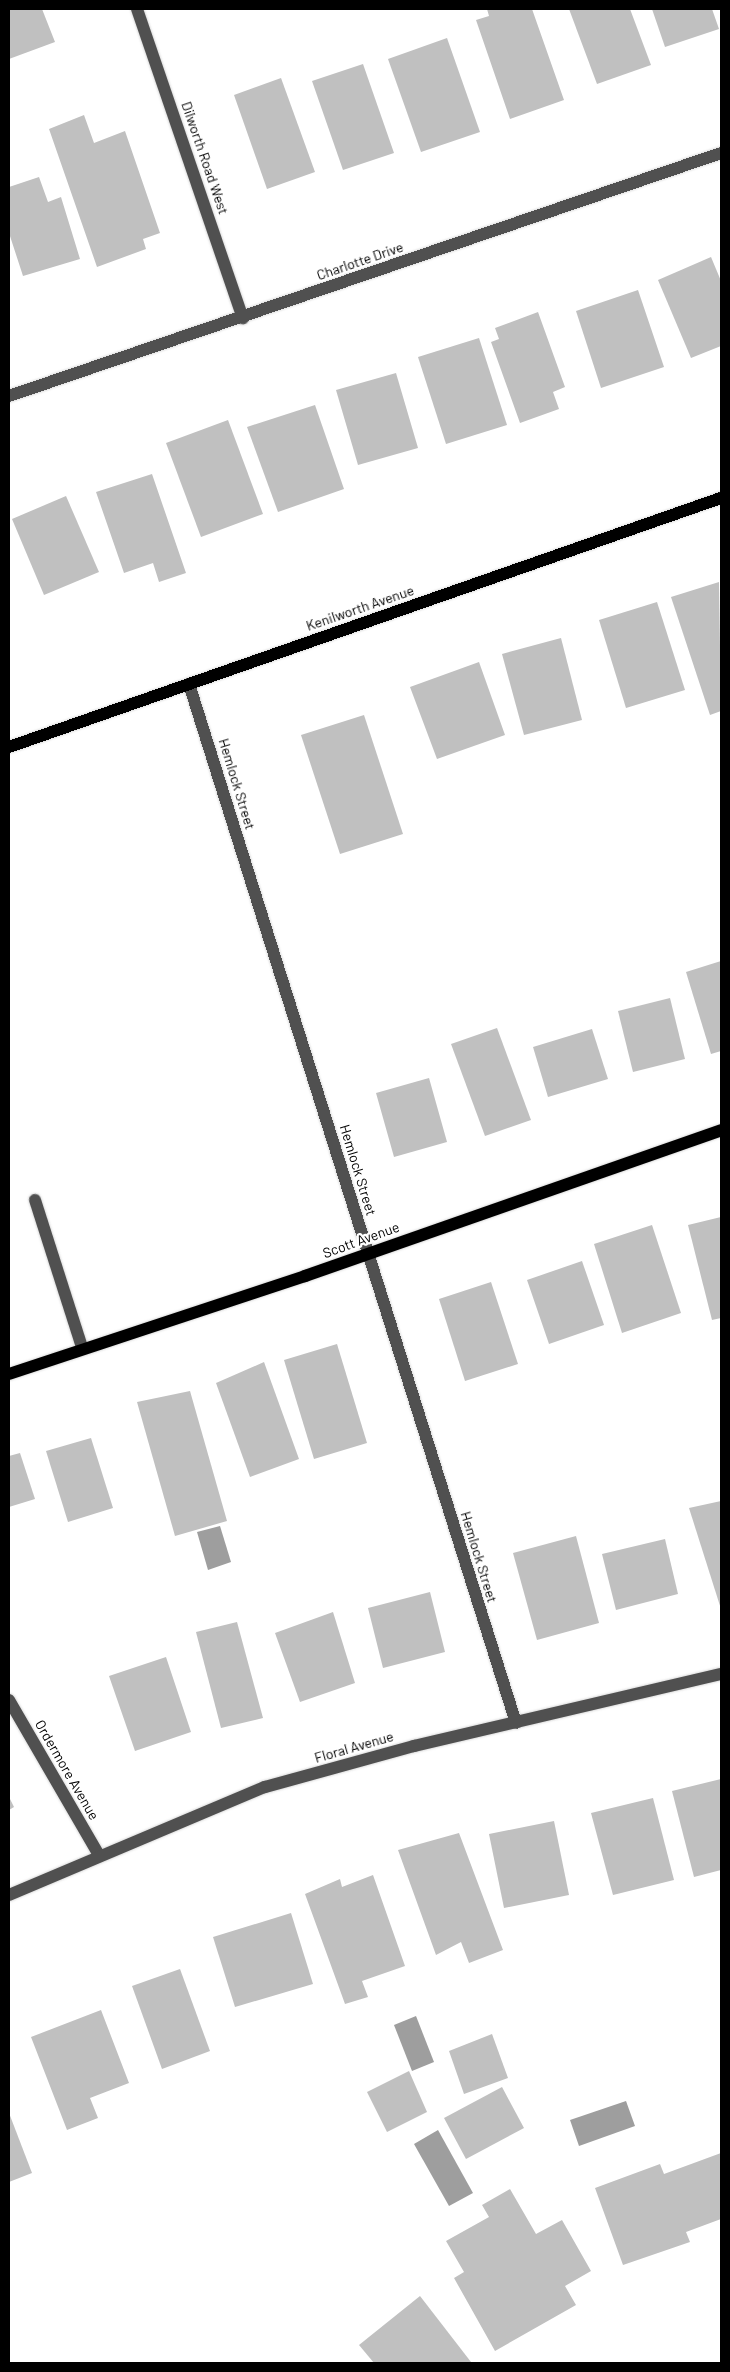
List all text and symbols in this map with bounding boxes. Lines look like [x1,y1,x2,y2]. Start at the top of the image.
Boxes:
street label: Dilworth Road West [178,99,232,217]
street label: Charlotte Drive [314,238,406,284]
street label: Kenilworth Avenue [304,582,416,634]
street label: Hemlock Street [215,736,259,832]
street label: Hemlock Street [336,1122,380,1218]
street label: Scott Avenue [320,1218,402,1262]
street label: Hemlock Street [457,1509,501,1605]
street label: Ordermore Avenue [32,1717,102,1823]
street label: Floral Avenue [312,1728,396,1766]

